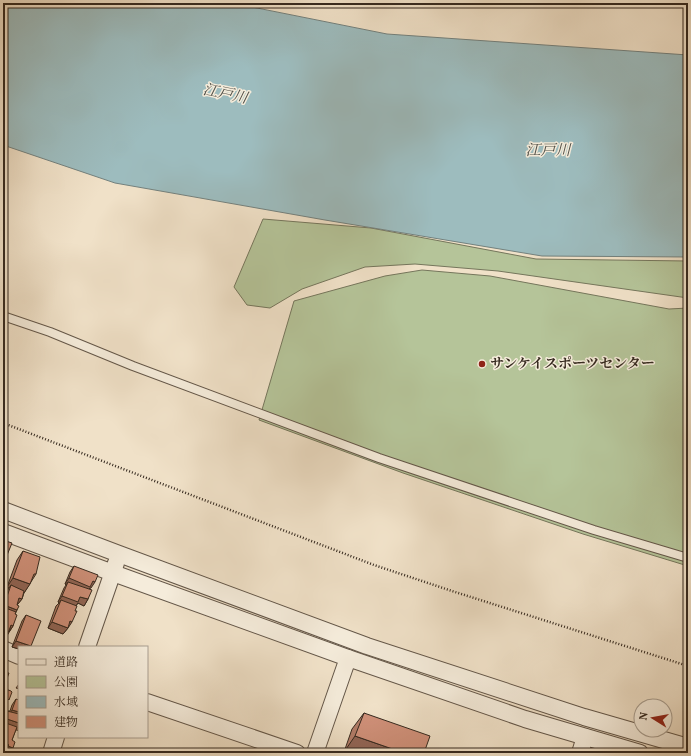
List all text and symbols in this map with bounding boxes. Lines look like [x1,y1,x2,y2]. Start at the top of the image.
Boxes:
water label: 江戸川 [201,80,251,110]
water label: 江戸川 [525,141,572,162]
place label: サンケイスポーツセンター [490,355,655,374]
marker: サンケイスポーツセンター [477,359,487,369]
legend [18,646,148,738]
text: 道路 [54,655,78,671]
text: 公園 [54,675,78,691]
text: 水域 [54,695,78,711]
north arrow [633,698,673,738]
text: N [637,711,653,722]
text: 建物 [54,715,78,731]

